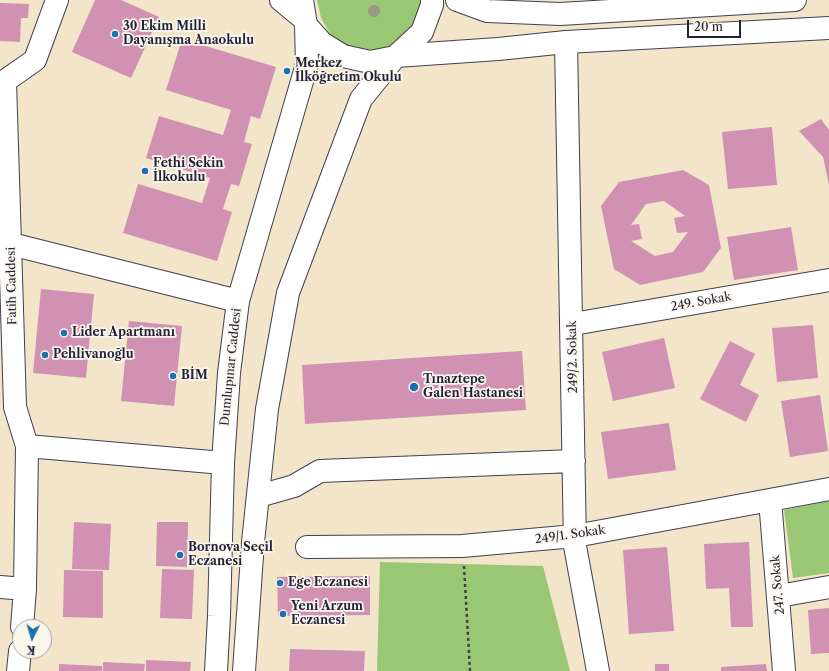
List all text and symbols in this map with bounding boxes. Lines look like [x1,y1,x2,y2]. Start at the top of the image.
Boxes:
scale bar [689,12,743,38]
text: 20 m [694,19,723,34]
place label: 30 Ekim Milli Dayanışma Anaokulu [123,20,254,48]
marker: 30 Ekim Milli Dayanışma Anaokulu [110,29,120,39]
place label: Merkez İlköğretim Okulu [295,57,402,85]
marker: Merkez İlköğretim Okulu [282,66,292,76]
place label: Fethi Sekin İlkokulu [153,157,223,185]
marker: Fethi Sekin İlkokulu [140,166,150,176]
street label: Fatih Caddesi [4,247,20,325]
street label: 249. Sokak [670,290,732,314]
street label: Dumlupınar Caddesi [218,307,244,427]
street label: 249/2. Sokak [565,321,581,393]
place label: Lider Apartmanı [72,326,175,340]
marker: Lider Apartmanı [59,328,69,338]
place label: Pehlivanoğlu [53,348,134,362]
marker: Pehlivanoğlu [40,350,50,360]
place label: BİM [181,369,208,383]
marker: BİM [168,371,178,381]
place label: Tınaztepe Galen Hastanesi [423,373,523,401]
marker: Tınaztepe Galen Hastanesi [408,381,420,393]
street label: 249/1. Sokak [534,523,606,547]
place label: Bornova Seçil Eczanesi [188,541,273,569]
marker: Bornova Seçil Eczanesi [175,550,185,560]
street label: 247. Sokak [768,555,788,615]
place label: Ege Eczanesi [288,576,368,590]
marker: Ege Eczanesi [275,578,285,588]
place label: Yeni Arzum Eczanesi [291,600,363,628]
marker: Yeni Arzum Eczanesi [278,609,288,619]
north arrow [12,619,52,659]
text: K [26,643,36,657]

